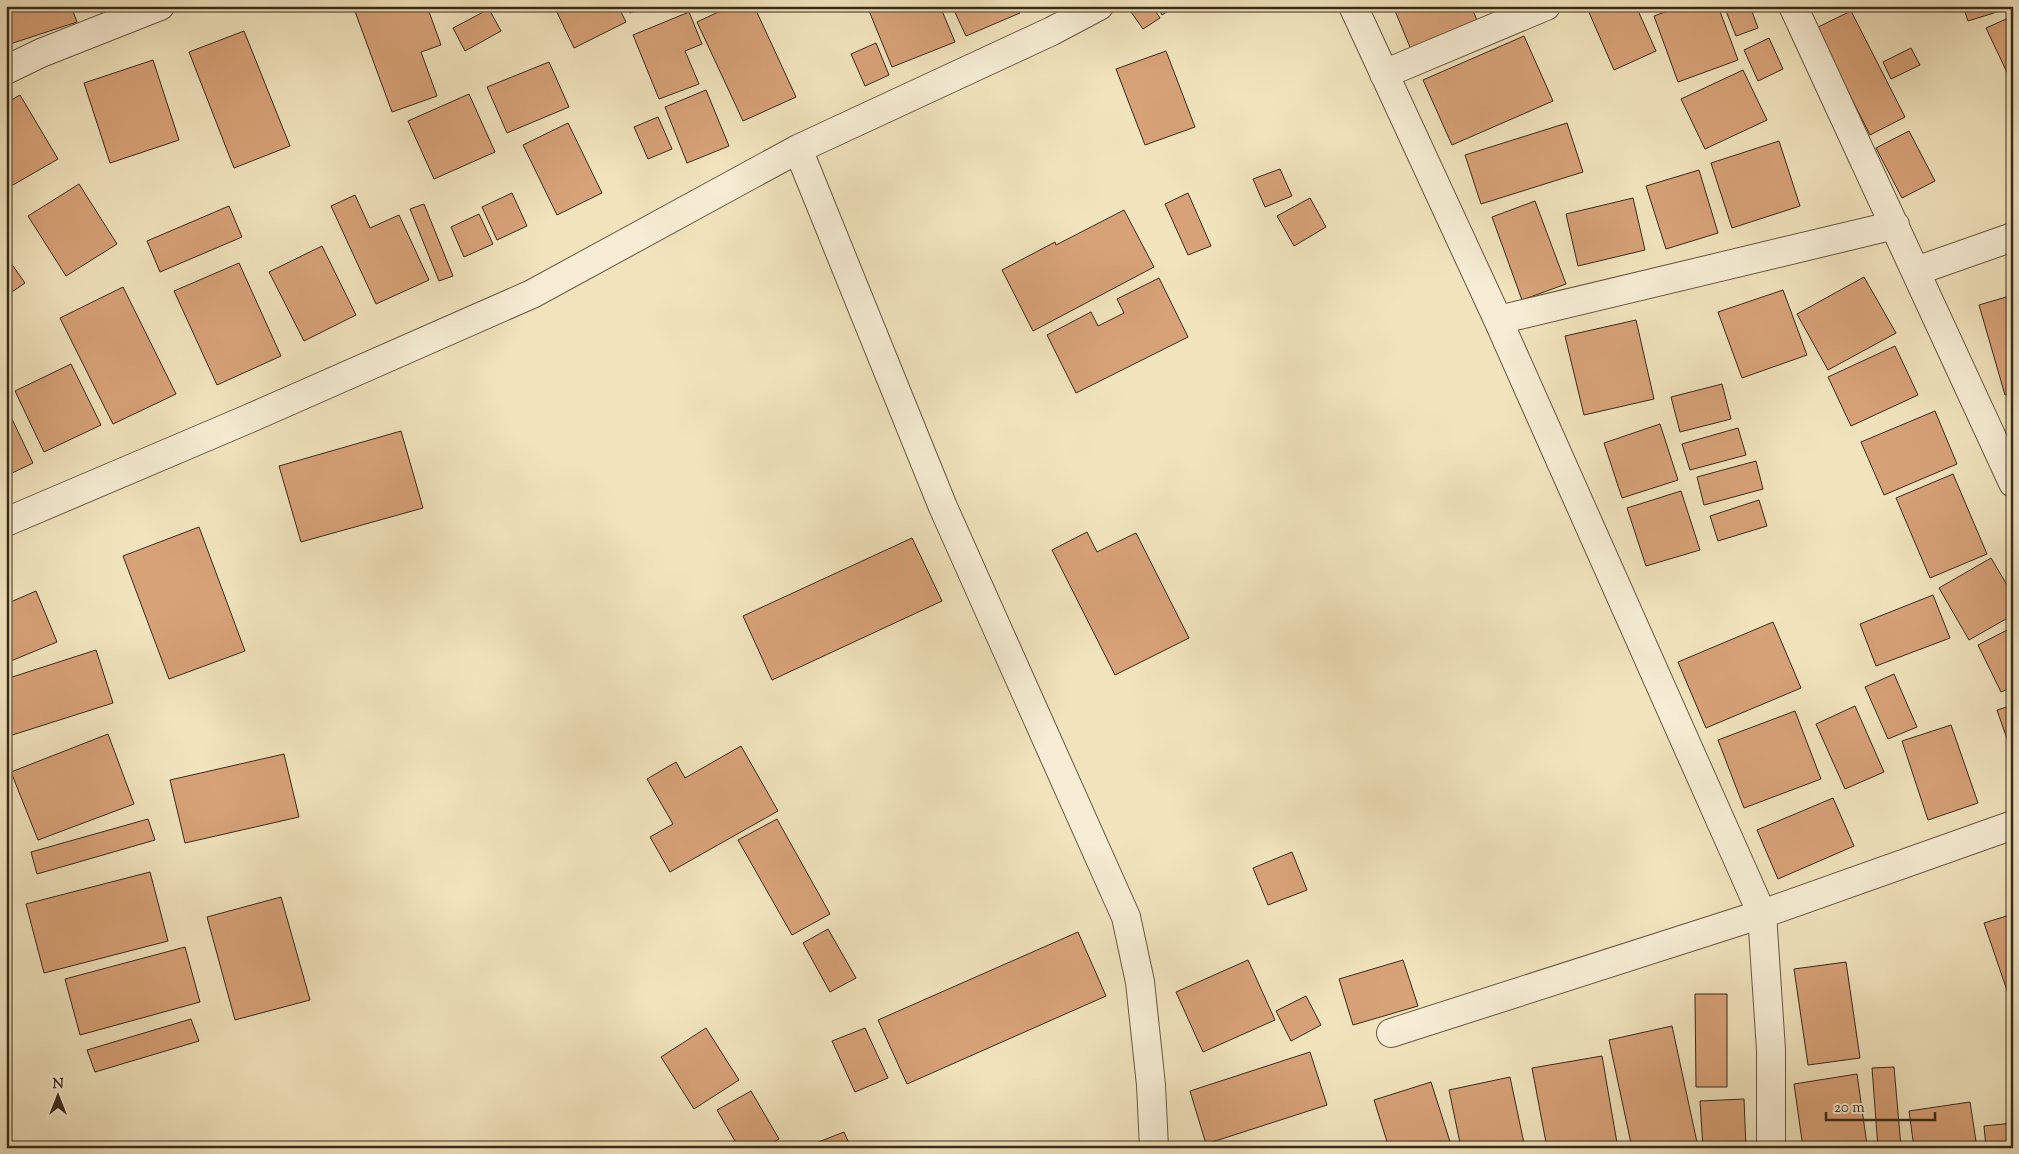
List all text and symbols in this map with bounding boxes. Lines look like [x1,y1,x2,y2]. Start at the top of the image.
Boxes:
north arrow [32,1072,82,1122]
text: N [52,1075,64,1095]
scale bar [1826,1089,1935,1121]
text: 20 m [1834,1098,1865,1119]

